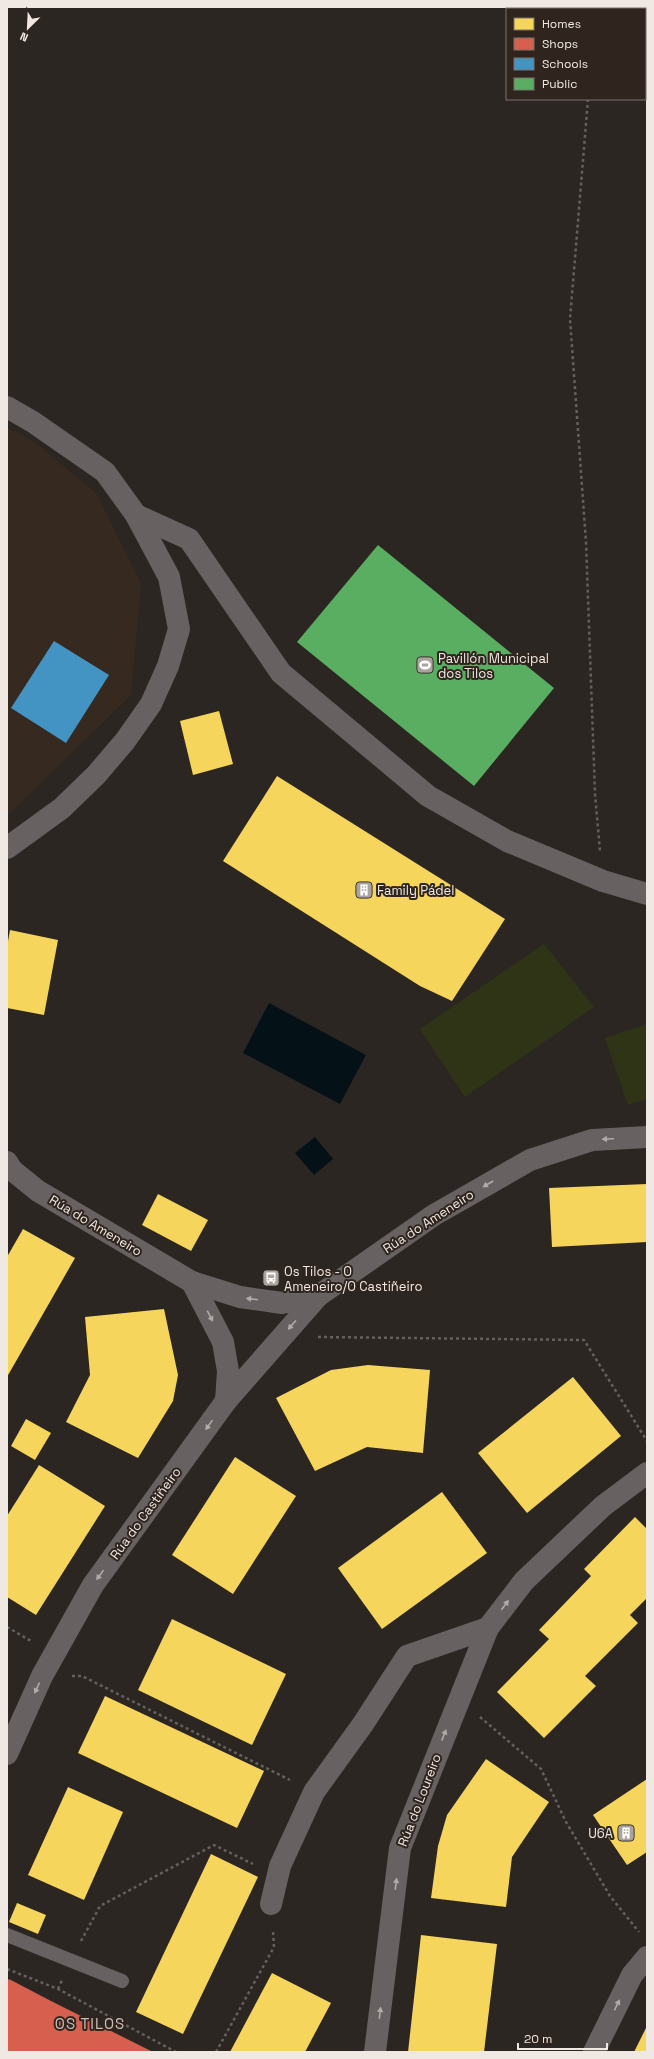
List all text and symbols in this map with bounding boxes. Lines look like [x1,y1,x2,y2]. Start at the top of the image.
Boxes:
north arrow [8,8,48,48]
legend [506,8,646,100]
text: Homes [542,16,581,32]
text: N [18,29,30,45]
text: Shops [542,36,578,52]
text: Schools [542,56,588,72]
text: Public [542,76,577,92]
place label: Pavillón Municipal dos Tilos [438,650,549,682]
sports icon: Pavillón Municipal dos Tilos [415,655,435,675]
building icon: Family Pádel [354,880,374,900]
place label: Family Pádel [377,882,454,899]
one-way arrow [601,1136,614,1142]
one-way arrow [482,1181,494,1188]
street label: Rúa do Ameneiro [380,1186,477,1257]
street label: Rúa do Ameneiro [46,1191,145,1260]
place label: Os Tilos - O Ameneiro/O Castiñeiro [284,1263,422,1295]
bus stop icon: Os Tilos - O Ameneiro/O Castiñeiro [261,1268,281,1288]
one-way arrow [246,1296,258,1302]
one-way arrow [207,1310,213,1322]
one-way arrow [288,1320,297,1330]
one-way arrow [205,1419,213,1430]
street label: Rúa do Castiñeiro [106,1464,185,1563]
one-way arrow [96,1570,104,1581]
one-way arrow [501,1600,510,1611]
one-way arrow [33,1683,39,1695]
one-way arrow [442,1728,448,1740]
street label: Rúa do Loureiro [394,1751,445,1849]
building icon: U6A [616,1823,636,1843]
place label: U6A [588,1825,613,1842]
one-way arrow [392,1878,399,1890]
one-way arrow [614,1999,620,2010]
one-way arrow [376,2007,383,2019]
district label: OS TILOS [55,2014,125,2033]
scale bar [518,2025,607,2051]
text: 20 m [524,2031,552,2047]

